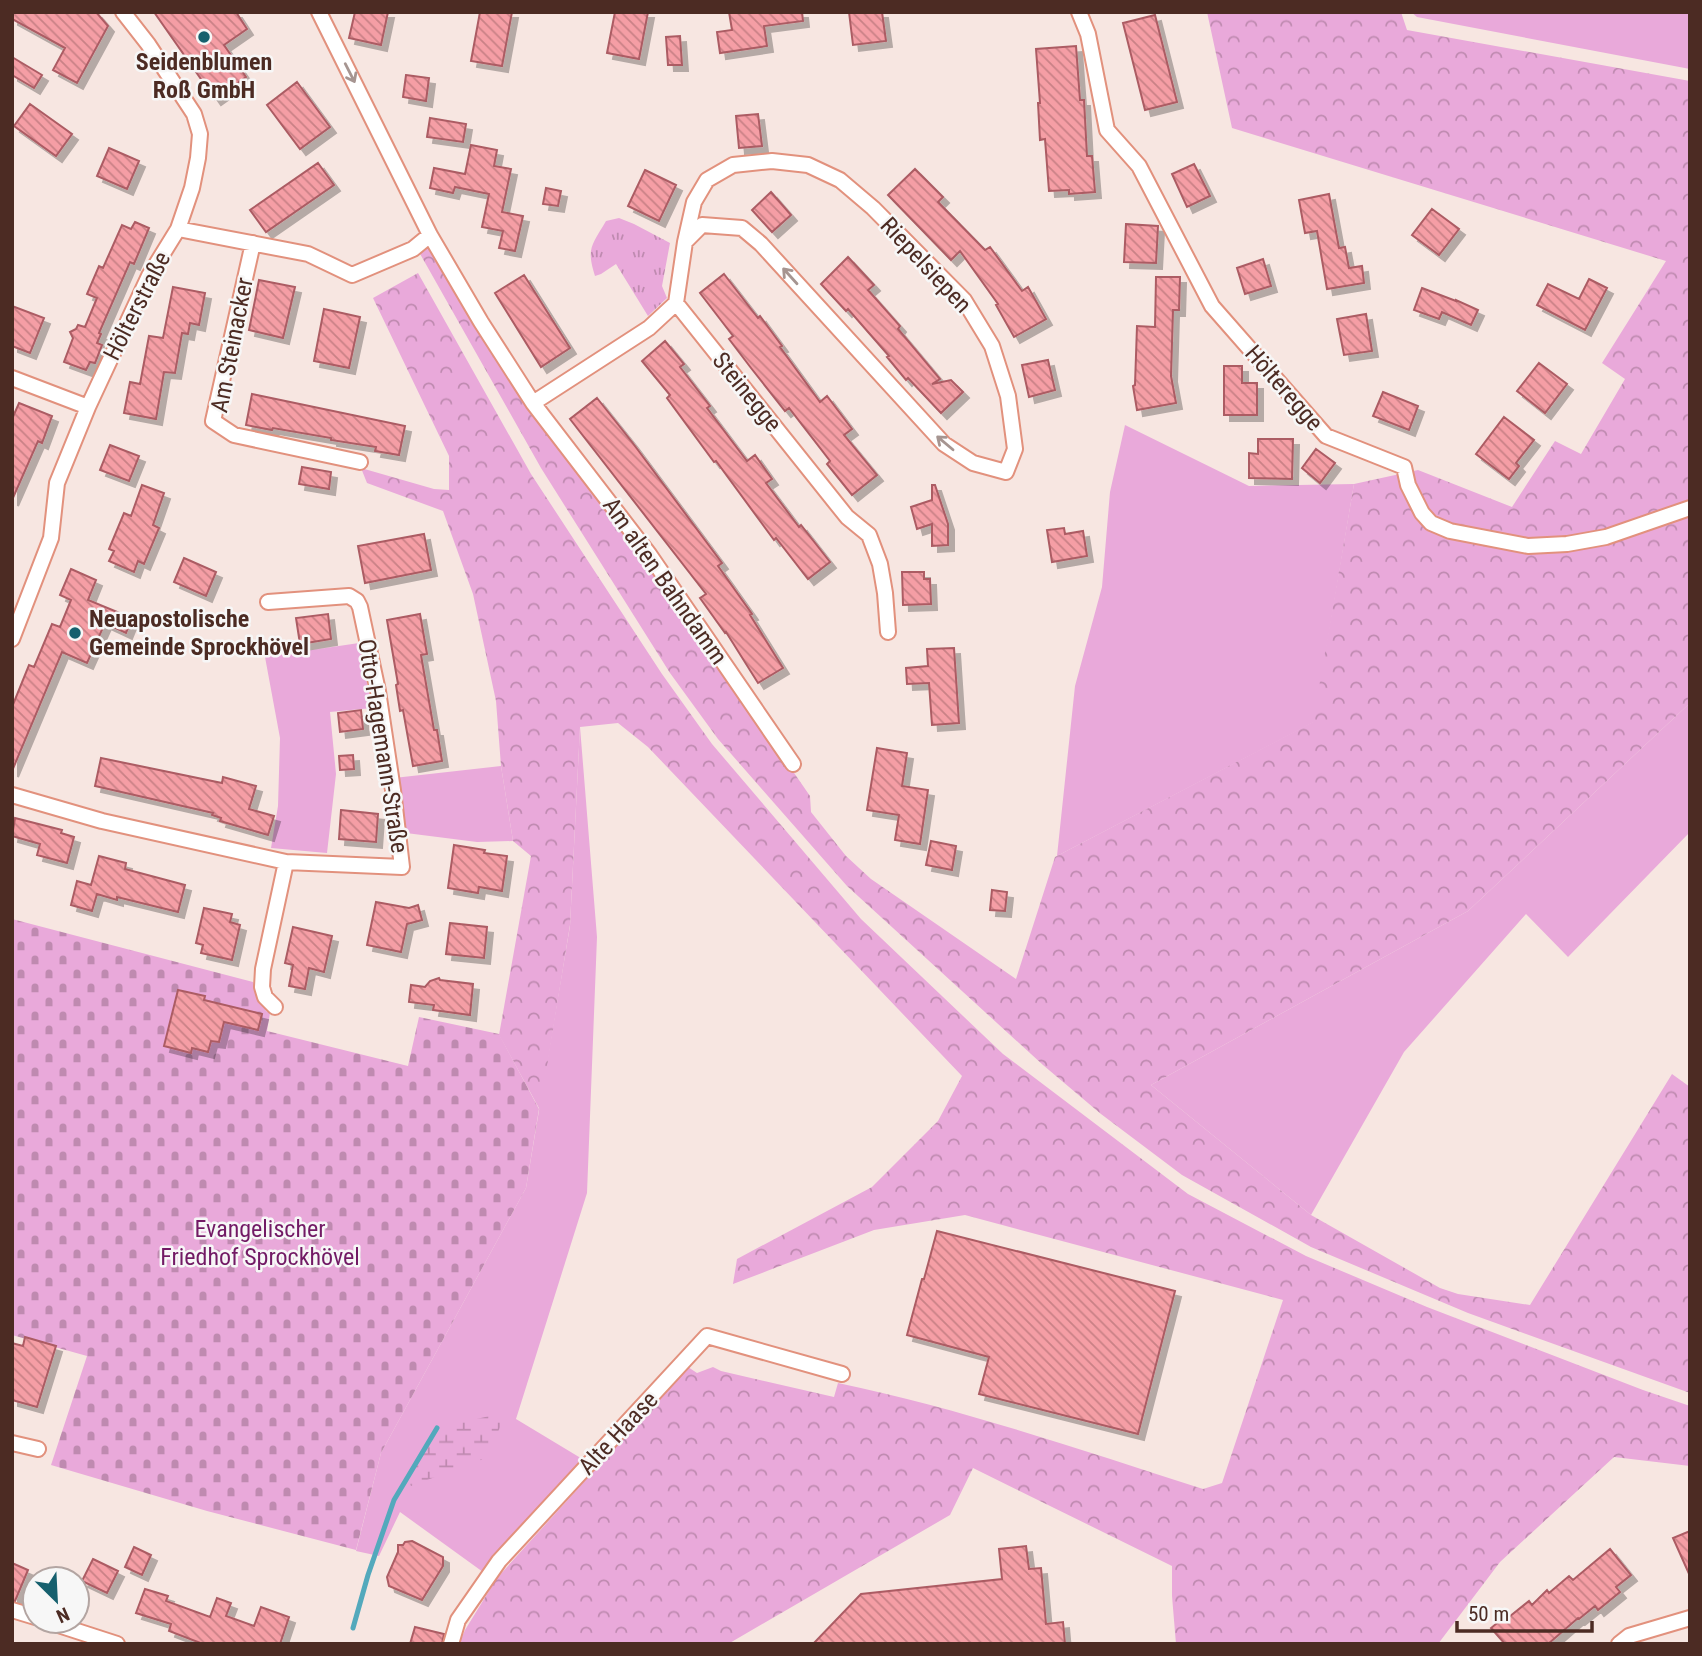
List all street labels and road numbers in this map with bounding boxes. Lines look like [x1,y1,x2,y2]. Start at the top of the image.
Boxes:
street label: Riepelsiepen [875,211,977,319]
street label: Hölterstraße [98,247,176,365]
street label: Am Steinacker [205,275,259,415]
street label: Hölteregge [1239,340,1329,436]
street label: Steinegge [707,347,787,437]
street label: Am alten Bahndamm [597,492,733,670]
street label: Otto-Hagemann-Straße [352,637,414,855]
street label: Alte Haase [573,1386,663,1480]

